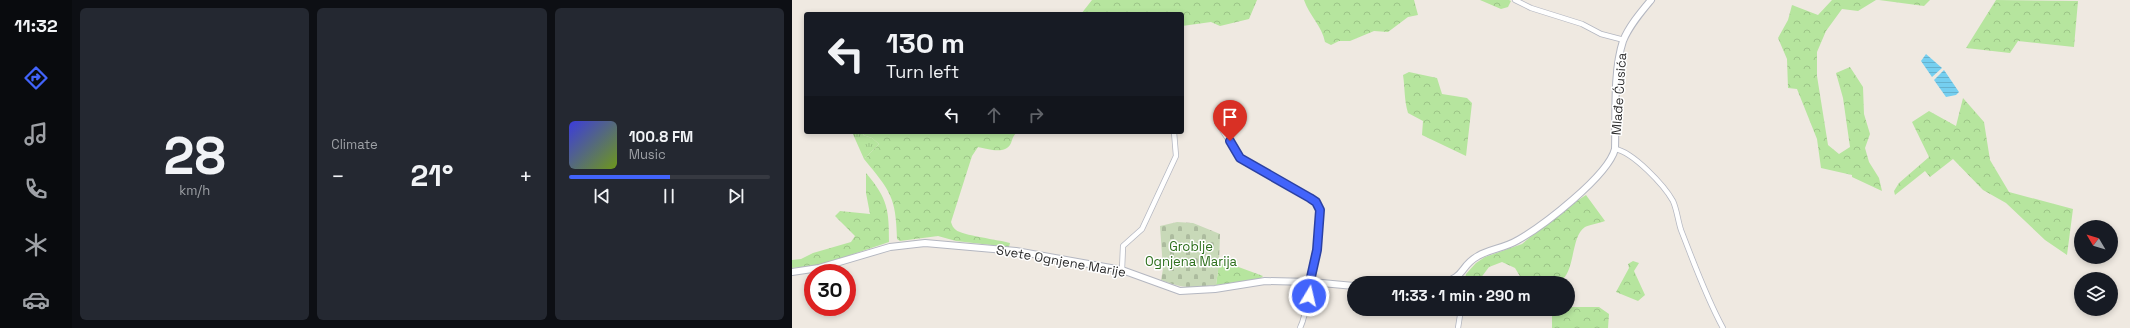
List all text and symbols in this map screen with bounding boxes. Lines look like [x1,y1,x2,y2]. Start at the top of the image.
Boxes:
text: 11:32 [14,14,58,37]
text: 130 m [886,25,965,61]
icon: left [820,28,872,80]
street label: Mlađe Ćusića [1608,52,1630,136]
text: Turn left [886,60,959,83]
icon: directions [22,64,50,92]
pin [1213,100,1247,141]
icon: left [941,104,963,126]
icon: ahead [983,104,1005,126]
icon: right [1025,104,1047,126]
icon: arrive [1219,106,1241,128]
icon: music [22,120,50,148]
text: 28 [164,123,226,189]
text: 100.8 FM [629,127,693,146]
text: Climate [331,136,378,153]
text: Music [629,146,666,163]
text: 21° [410,156,454,195]
text: − [331,162,345,190]
text: + [519,162,533,190]
icon: phone [22,175,50,203]
text: km/h [179,182,210,199]
icon: previous [591,185,613,207]
icon: pause [658,185,680,207]
icon: next [725,185,747,207]
north arrow [2074,220,2118,264]
map controls [2074,220,2118,316]
icon: climate [22,231,50,259]
park label: Groblje Ognjena Marija [1145,238,1238,270]
street label: Svete Ognjene Marije [995,241,1127,281]
speed limit sign: 30 [804,264,856,316]
button: layers [2074,272,2118,316]
position arrow [1288,275,1330,317]
icon: car [22,286,50,314]
text: 11:33 · 1 min · 290 m [1391,286,1531,305]

